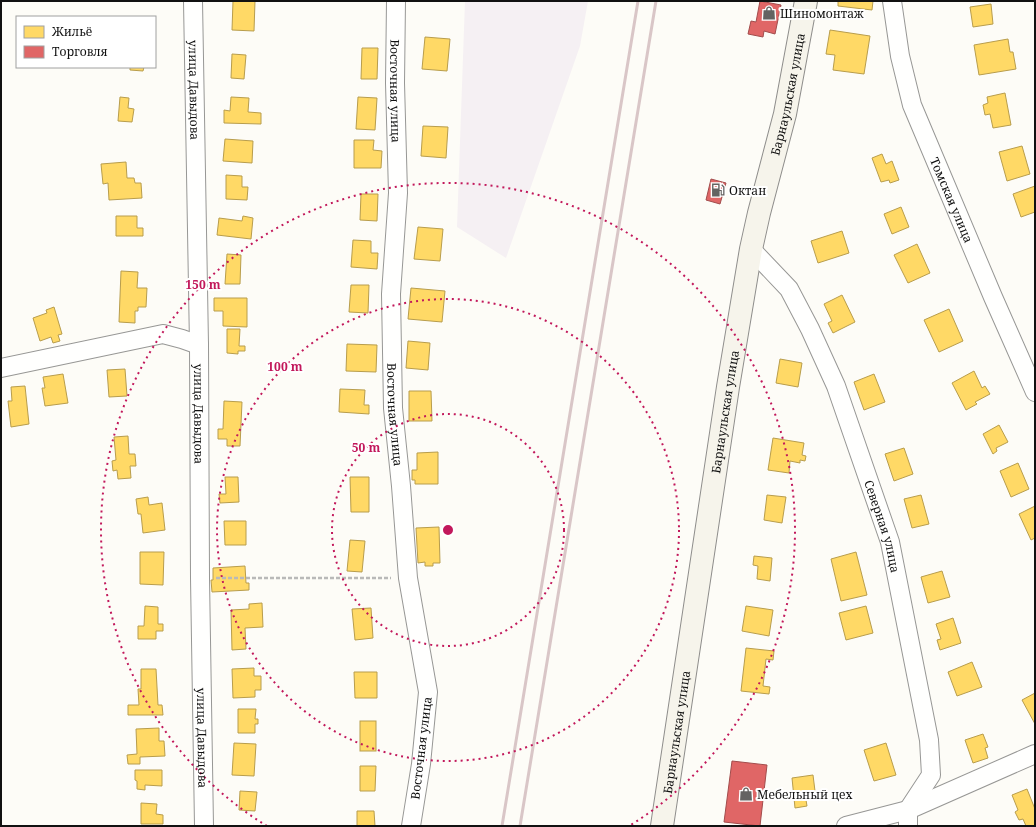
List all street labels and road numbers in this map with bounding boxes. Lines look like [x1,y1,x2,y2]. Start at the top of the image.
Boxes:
street label: Барнаульская улица [766,31,808,157]
street label: Восточная улица [386,39,405,143]
street label: улица Давыдова [185,40,204,140]
street label: Томская улица [926,155,978,245]
street label: Барнаульская улица [707,349,743,474]
street label: Восточная улица [384,363,407,467]
street label: улица Давыдова [191,364,208,464]
street label: Северная улица [861,478,904,574]
street label: Барнаульская улица [658,669,694,795]
street label: улица Давыдова [193,688,212,788]
street label: Восточная улица [406,695,436,800]

